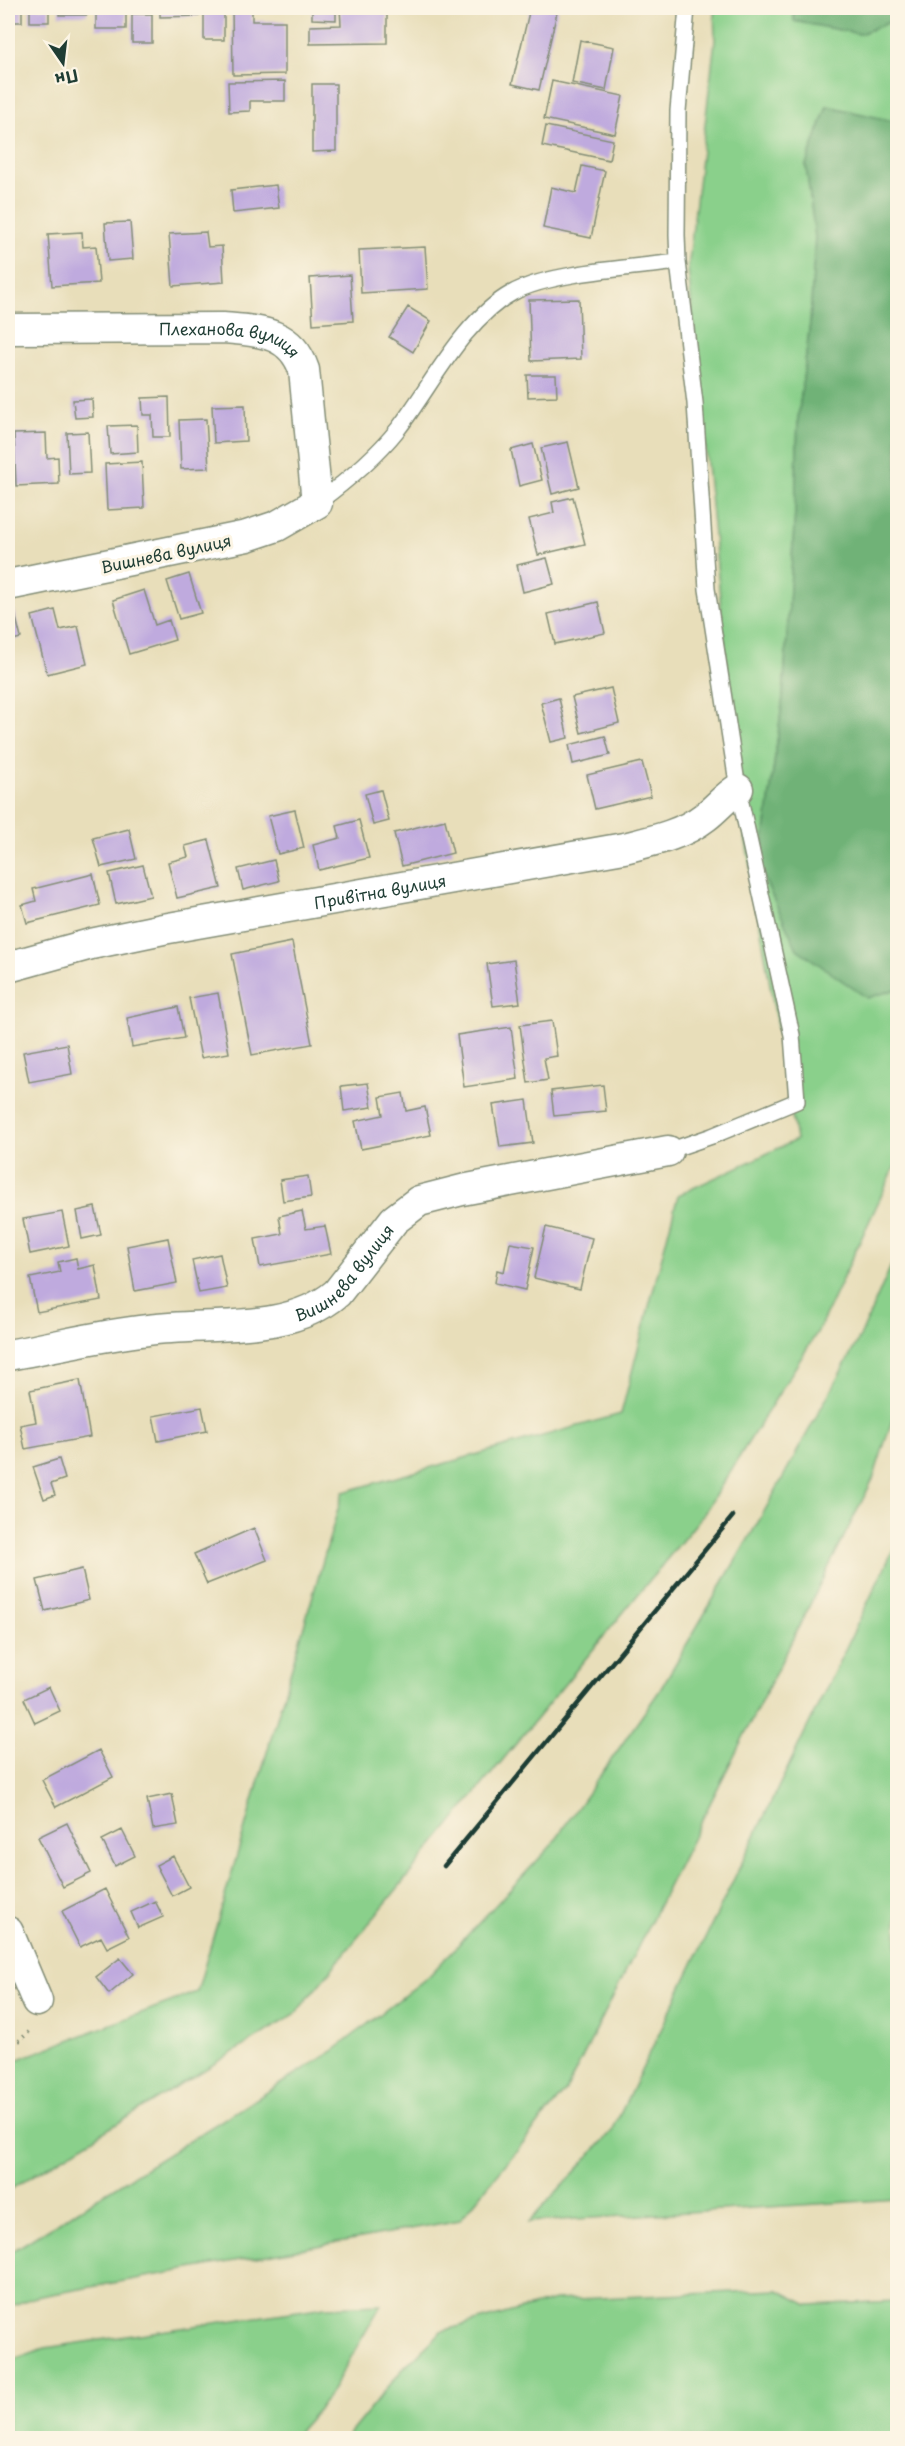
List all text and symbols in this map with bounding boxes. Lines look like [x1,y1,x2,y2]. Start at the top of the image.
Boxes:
north arrow [33,33,93,93]
text: Пн [53,64,81,93]
street label: Плеханова вулиця [159,316,307,362]
street label: Вишнева вулиця [99,527,233,579]
street label: Привітна вулиця [312,867,448,914]
street label: Вишнева вулиця [291,1219,399,1327]

